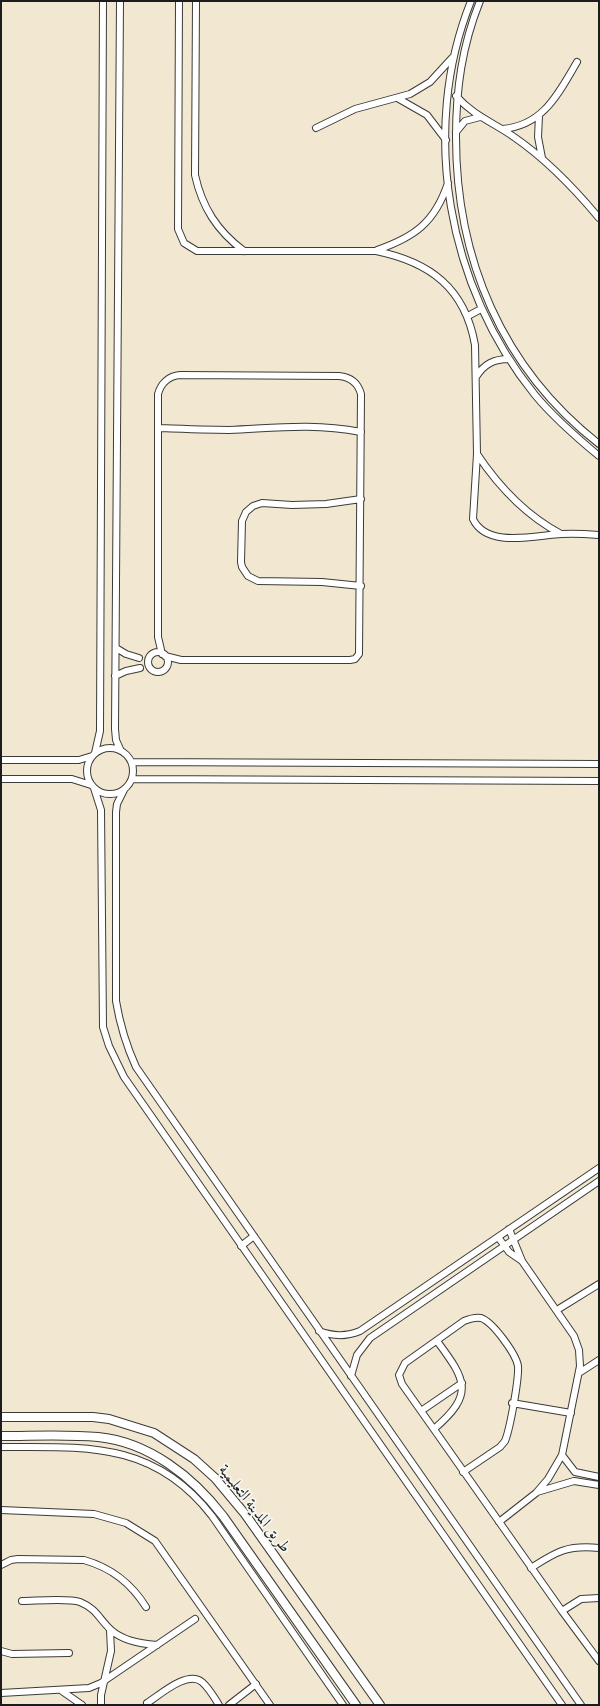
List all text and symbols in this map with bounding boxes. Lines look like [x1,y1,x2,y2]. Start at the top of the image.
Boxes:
street label: طريق المدينة التعليمية [214,1461,294,1557]

